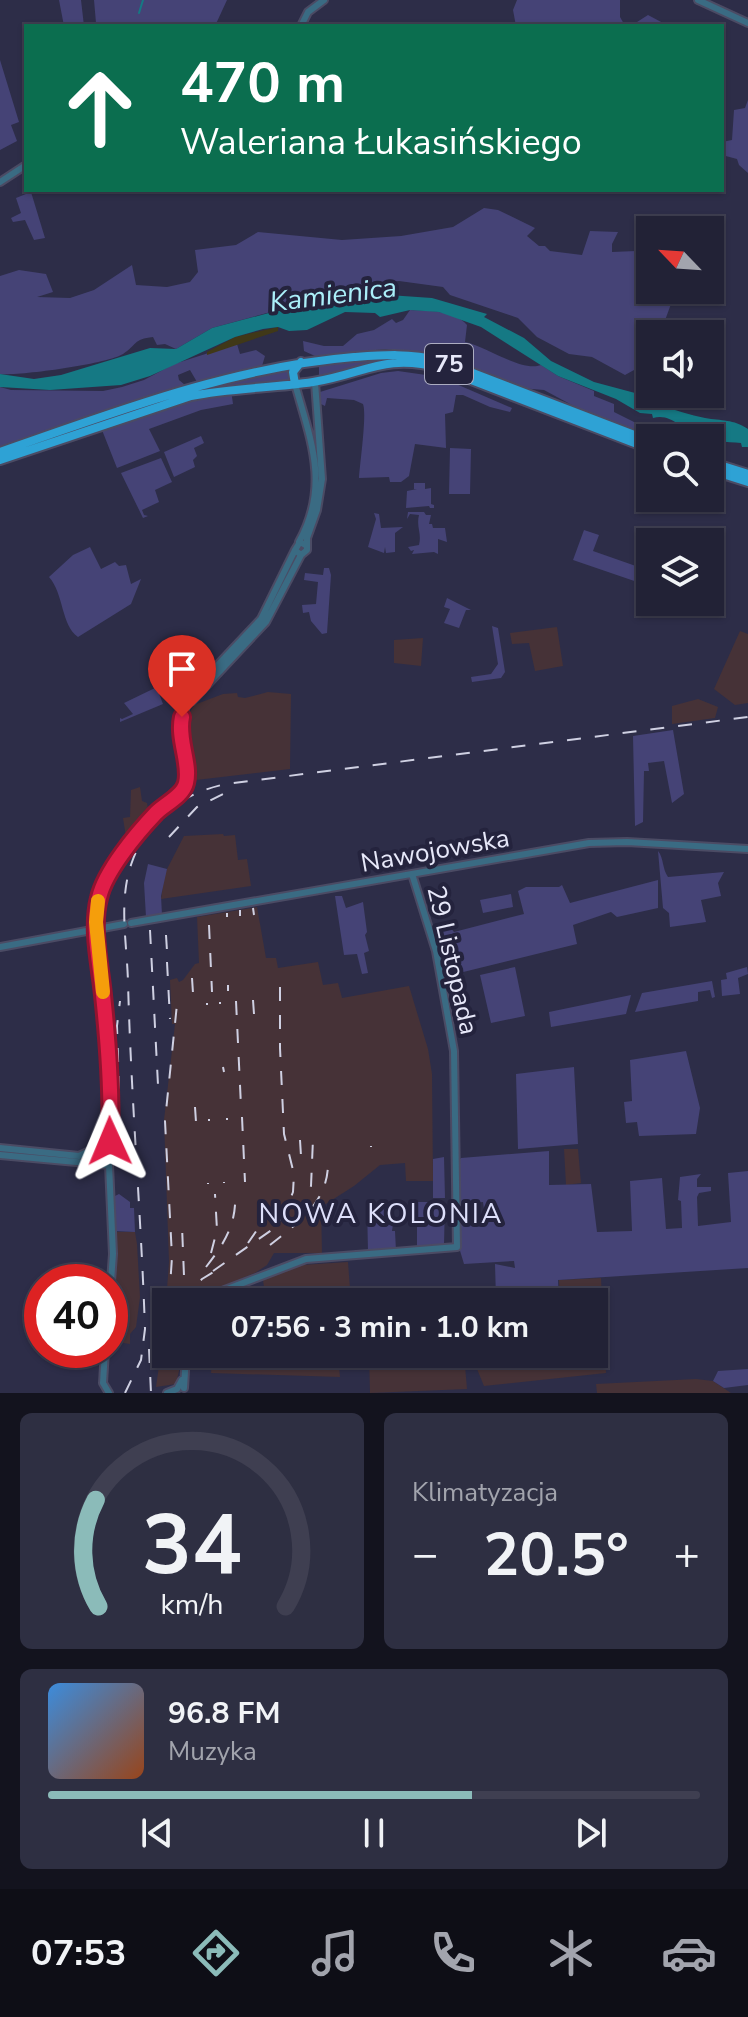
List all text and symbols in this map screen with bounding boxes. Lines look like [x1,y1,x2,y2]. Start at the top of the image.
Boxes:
text: 470 m [180,45,345,122]
icon: ahead [48,56,152,160]
text: Waleriana Łukasińskiego [180,118,582,167]
north arrow [636,216,724,304]
map controls [636,216,724,616]
water label: Kamienica [267,268,399,322]
button: sound [636,320,724,408]
road number: 75 [425,344,473,384]
button: search [636,424,724,512]
button: layers [636,528,724,616]
pin [148,635,216,717]
icon: arrive [160,647,204,691]
street label: Nawojowska [358,820,512,881]
street label: 29 Listopada [418,882,487,1038]
position arrow [68,1099,152,1183]
district label: NOWA KOLONIA [259,1195,503,1233]
speed limit sign: 40 [24,1264,128,1368]
text: 07:56 · 3 min · 1.0 km [231,1307,529,1348]
text: Klimatyzacja [412,1475,558,1510]
text: 34 [142,1489,242,1602]
text: 20.5° [483,1514,629,1596]
text: − [412,1525,438,1585]
text: + [674,1525,700,1585]
text: km/h [161,1585,223,1624]
text: 96.8 FM [168,1693,280,1734]
text: Muzyka [168,1734,257,1769]
icon: previous [135,1811,179,1855]
icon: pause [352,1811,396,1855]
icon: next [569,1811,613,1855]
icon: directions [188,1925,244,1981]
icon: music [307,1925,363,1981]
icon: phone [425,1925,481,1981]
icon: climate [543,1925,599,1981]
icon: car [661,1925,717,1981]
text: 07:53 [31,1929,126,1978]

